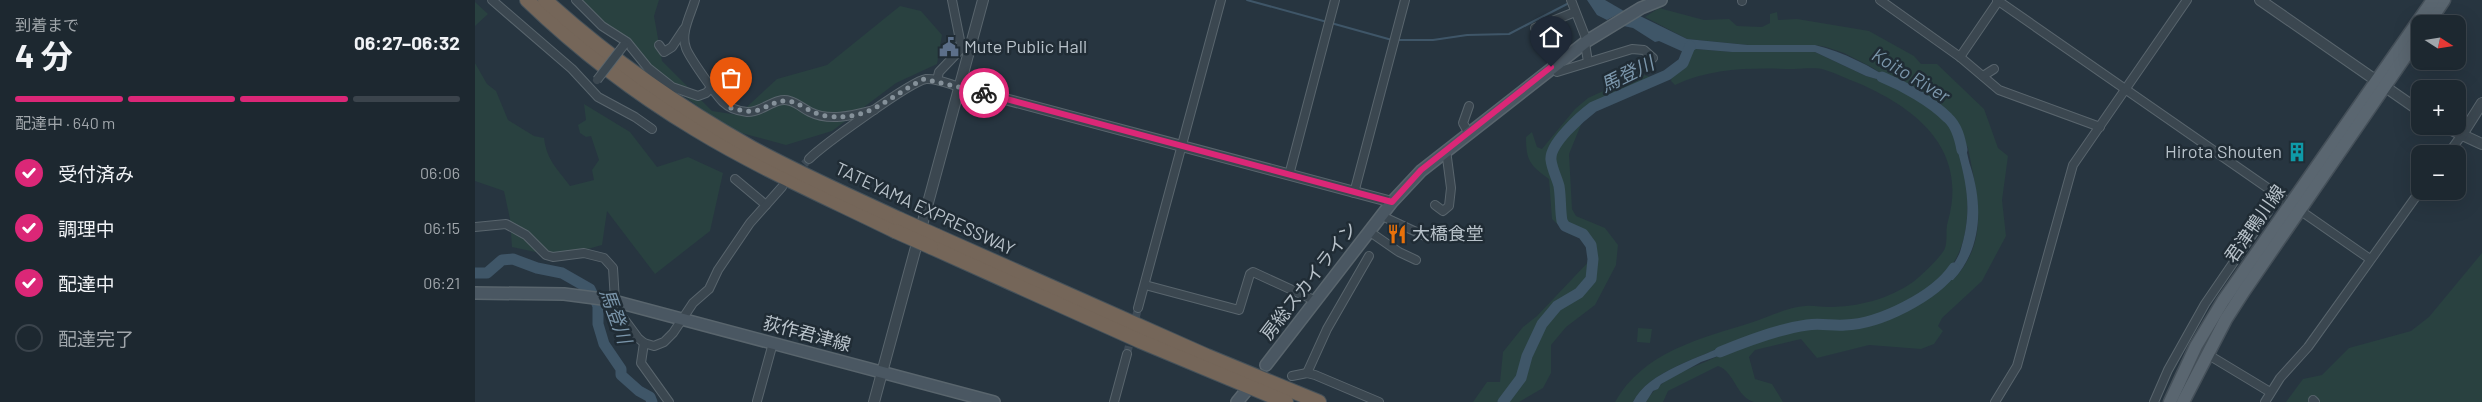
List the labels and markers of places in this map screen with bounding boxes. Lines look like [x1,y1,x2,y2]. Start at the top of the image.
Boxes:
pin [1530,16,1572,67]
place label: Mute Public Hall [964,35,1087,57]
public building icon: Mute Public Hall [938,36,960,58]
pin [710,57,752,108]
place label: Hirota Shouten [2165,140,2282,162]
building icon: Hirota Shouten [2286,141,2308,163]
place label: 大橋食堂 [1412,222,1484,244]
restaurant icon: 大橋食堂 [1386,223,1408,245]

